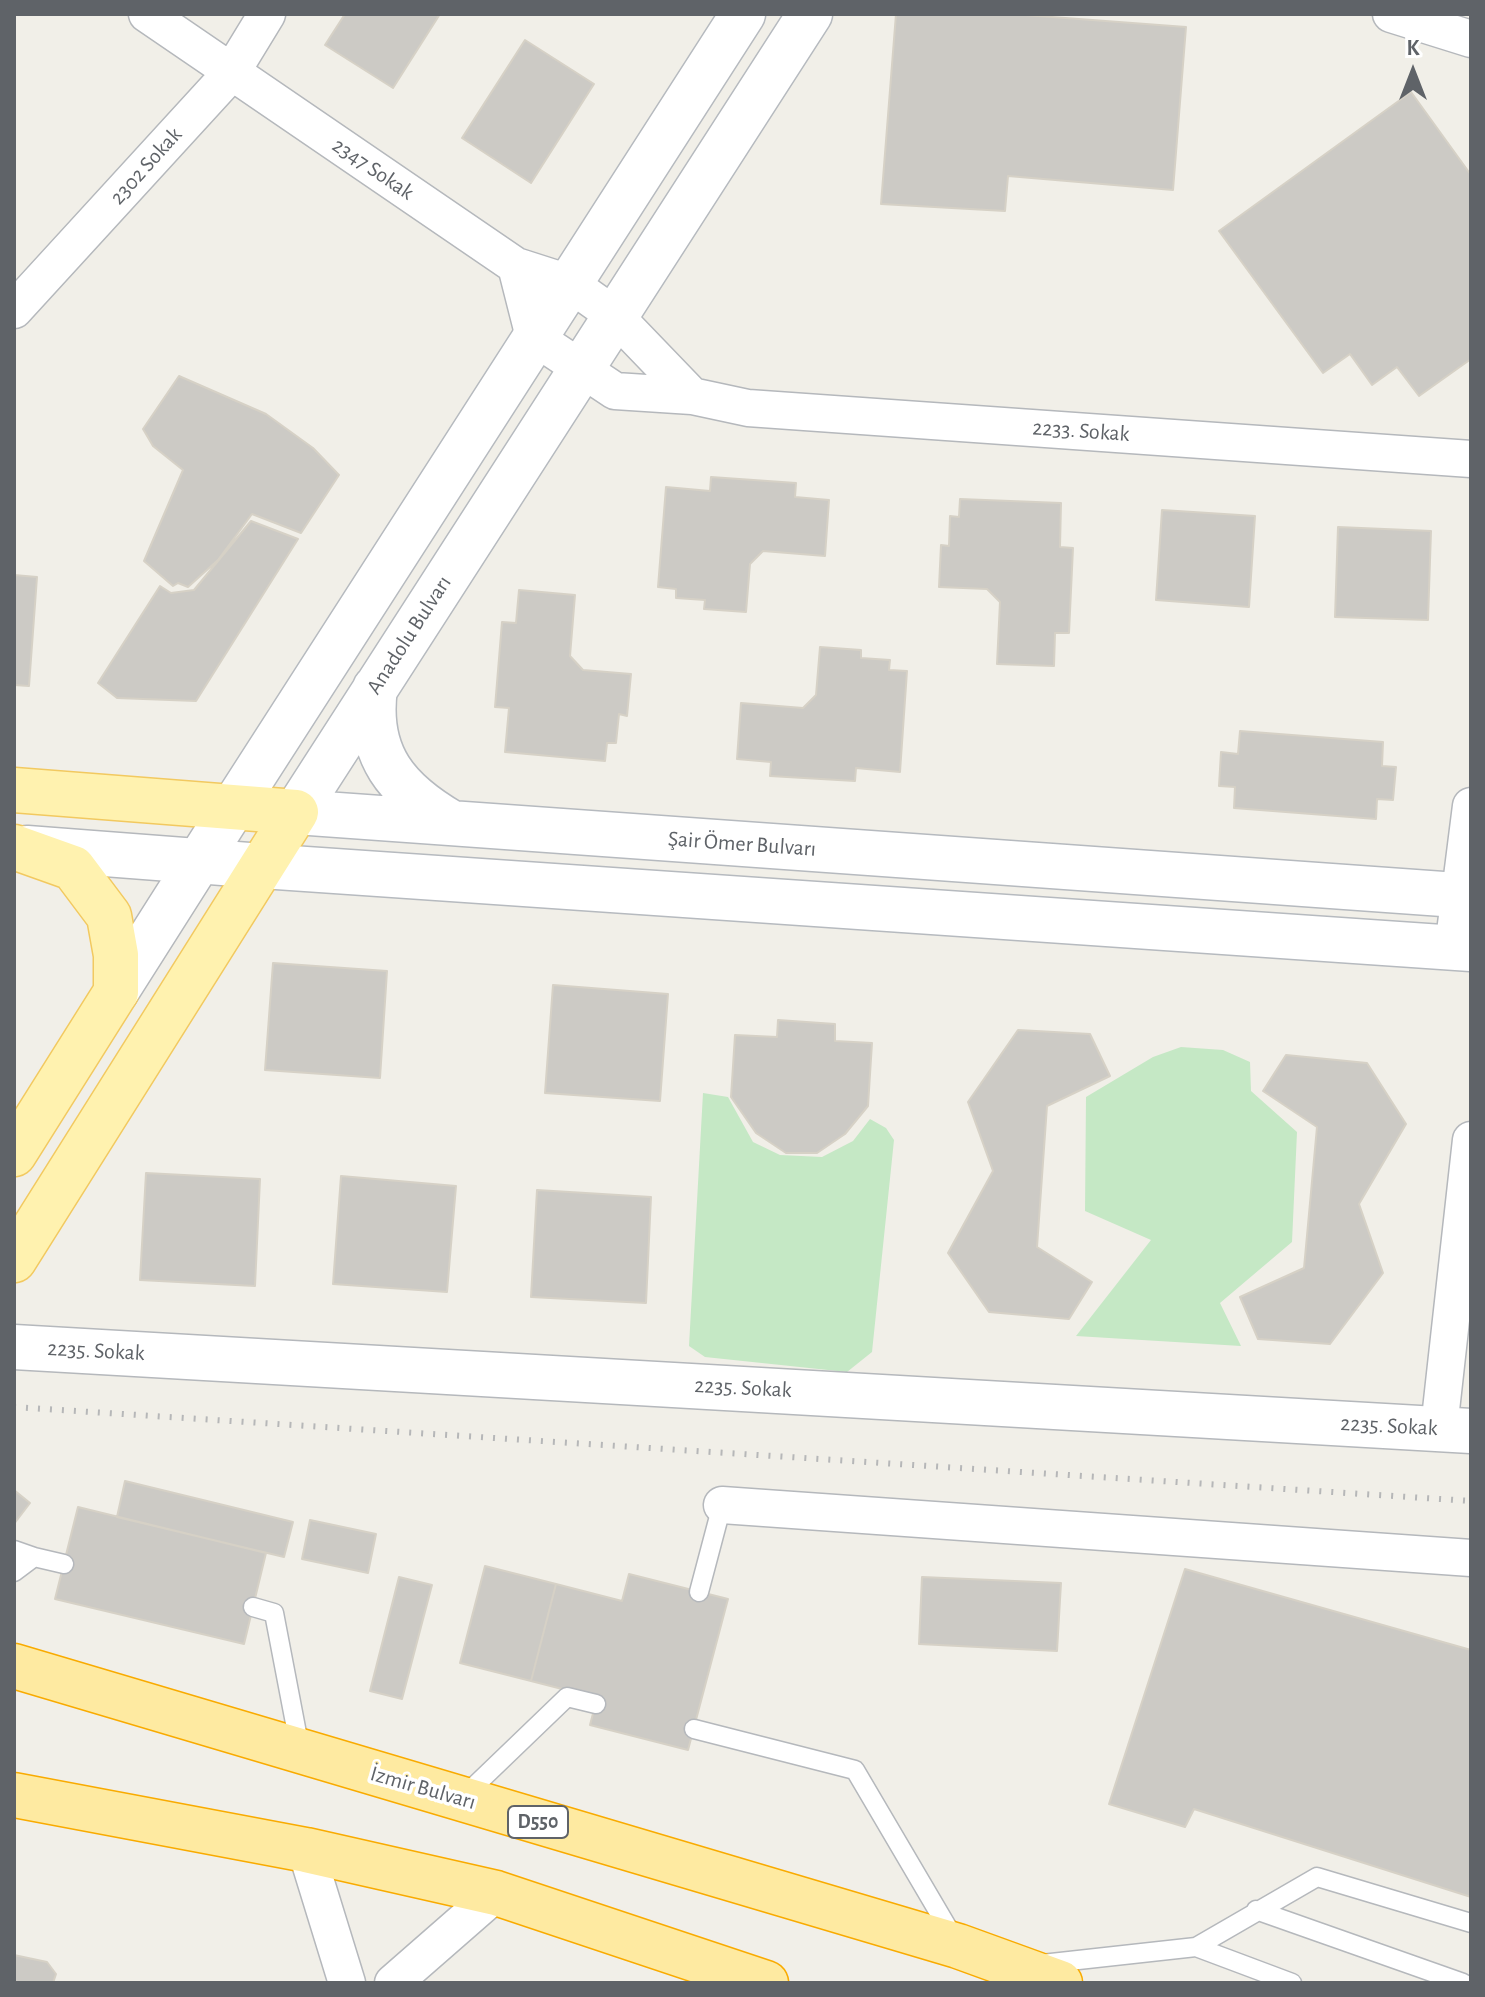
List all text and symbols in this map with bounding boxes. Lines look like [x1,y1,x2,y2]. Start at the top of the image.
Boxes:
north arrow [1373,32,1453,112]
text: K [1407,37,1419,59]
street label: 2302 Sokak [104,122,188,210]
street label: 2347 Sokak [327,132,419,206]
street label: 2233. Sokak [1032,414,1130,448]
street label: Anadolu Bulvarı [361,571,457,699]
street label: Şair Ömer Bulvarı [667,826,817,862]
street label: 2235. Sokak [47,1335,145,1367]
street label: 2235. Sokak [694,1372,792,1404]
street label: 2235. Sokak [1340,1410,1438,1442]
street label: İzmir Bulvarı [367,1760,479,1816]
road number: D550 [508,1806,568,1838]

